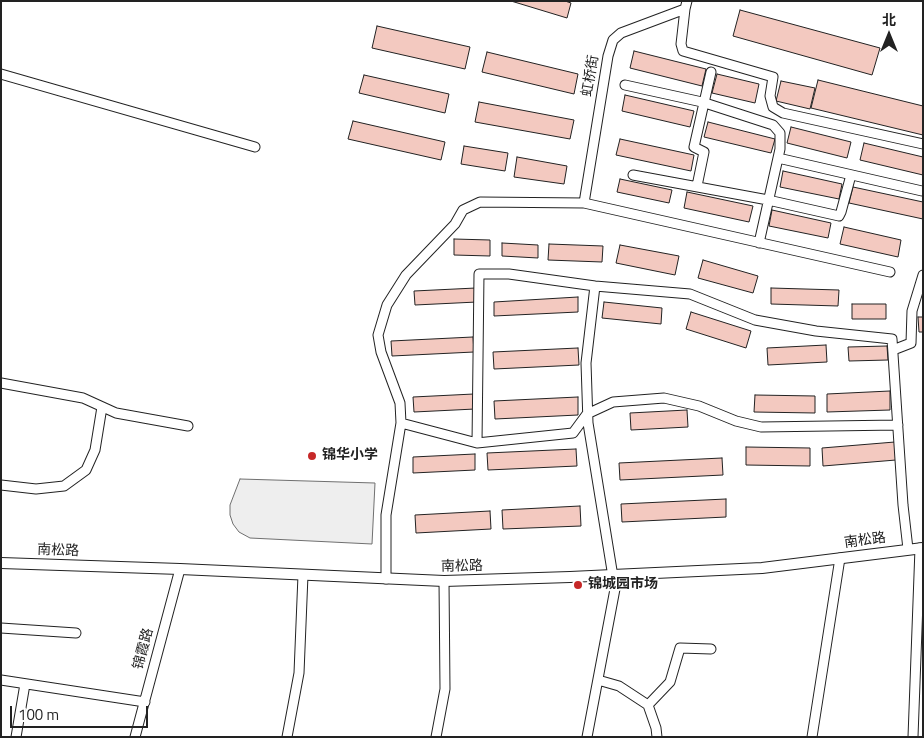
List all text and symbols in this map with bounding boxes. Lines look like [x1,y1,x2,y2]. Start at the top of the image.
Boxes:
text: 北 [882,9,896,30]
north arrow [864,10,914,60]
street label: 虹桥街 [579,54,603,98]
place label: 锦华小学 [322,448,378,464]
marker: 锦华小学 [306,450,318,462]
street label: 南松路 [843,530,887,552]
street label: 南松路 [37,542,79,560]
street label: 南松路 [441,558,483,576]
place label: 锦城园市场 [588,577,658,593]
marker: 锦城园市场 [572,579,584,591]
street label: 锦霞路 [130,627,158,671]
scale bar [12,696,150,728]
text: 100 m [18,703,59,726]

